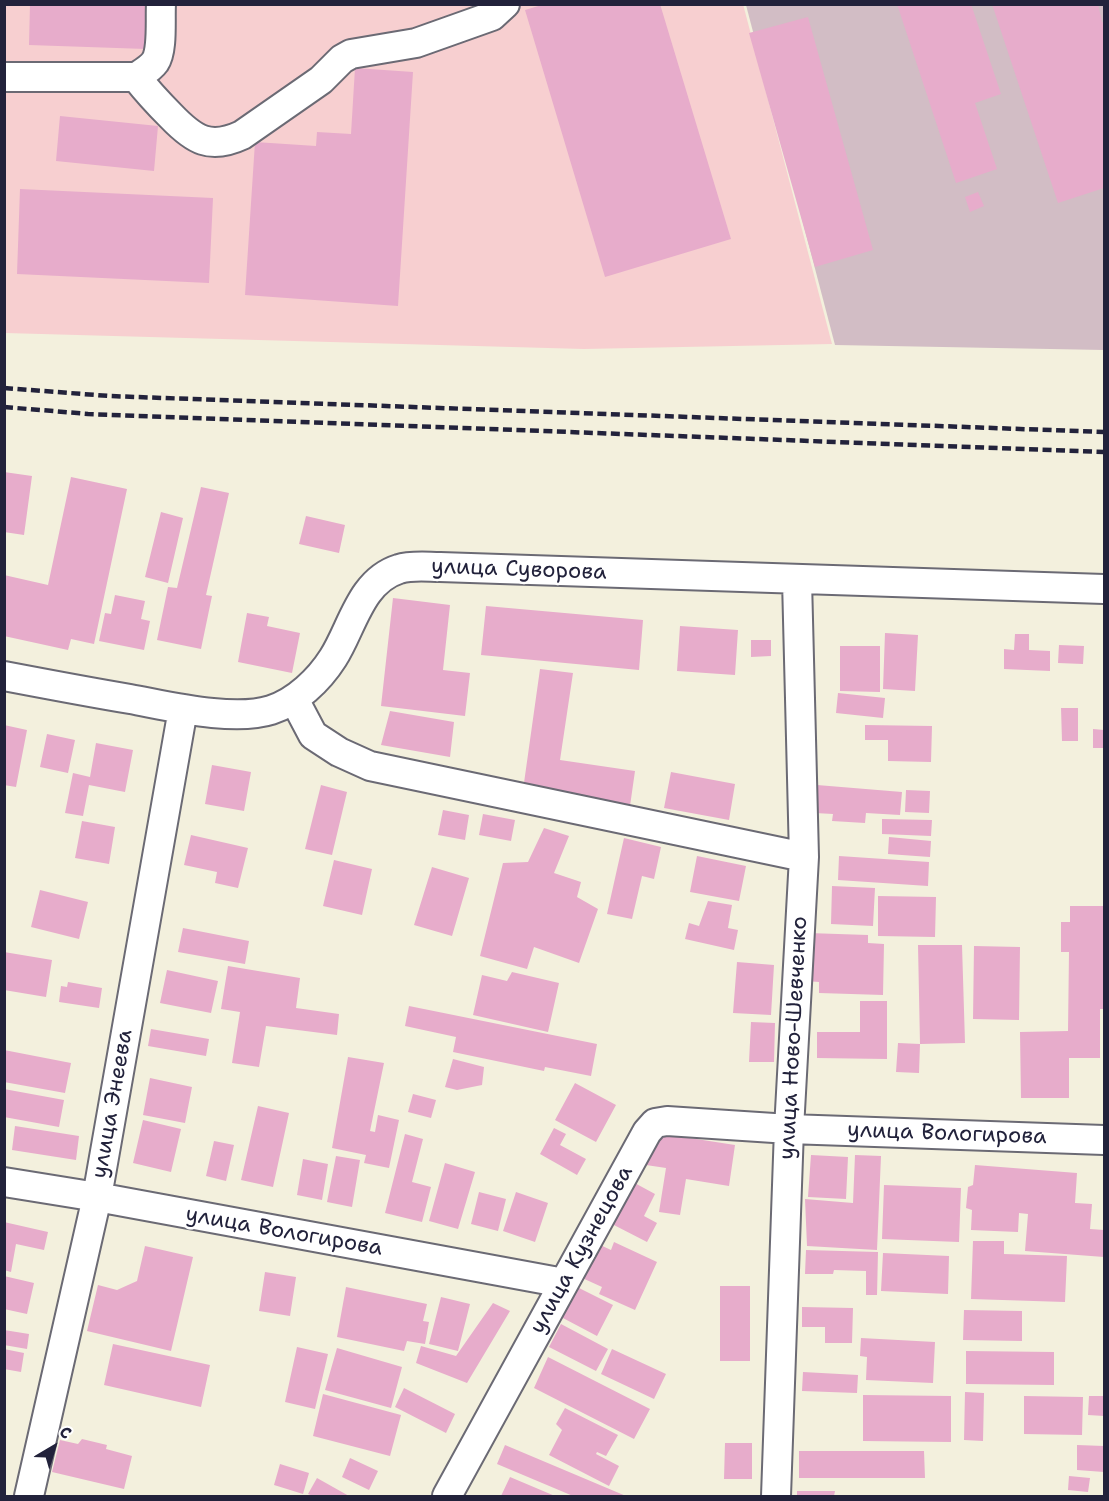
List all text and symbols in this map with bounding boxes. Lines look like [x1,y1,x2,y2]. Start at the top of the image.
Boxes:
street label: улица Суворова [431,554,607,586]
street label: улица Ново-Шевченко [774,916,814,1160]
street label: улица Энеева [87,1028,139,1180]
street label: улица Вологирова [847,1117,1047,1151]
street label: улица Кузнецова [525,1161,639,1339]
street label: улица Вологирова [183,1202,385,1262]
north arrow [24,1417,84,1477]
text: С [55,1421,76,1444]

